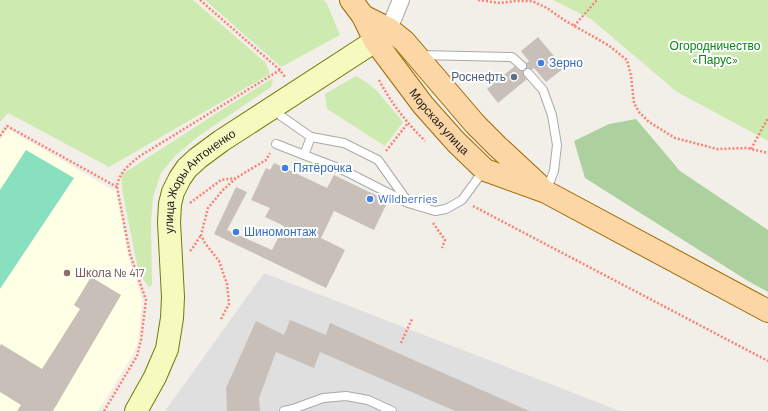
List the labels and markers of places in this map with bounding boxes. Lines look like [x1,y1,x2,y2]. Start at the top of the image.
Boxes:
place label: Зерно [549,55,583,70]
marker: Зерно [536,58,546,68]
place label: Роснефть [451,69,506,84]
marker: Роснефть [509,72,519,82]
place label: Пятёрочка [293,160,352,175]
marker: Пятёрочка [280,163,290,173]
place label: Wildberries [378,191,438,205]
marker: Wildberries [365,194,375,204]
place label: Шиномонтаж [244,224,317,238]
marker: Шиномонтаж [231,227,241,237]
place label: Школа № 417 [75,265,145,279]
marker: Школа № 417 [62,268,72,278]

